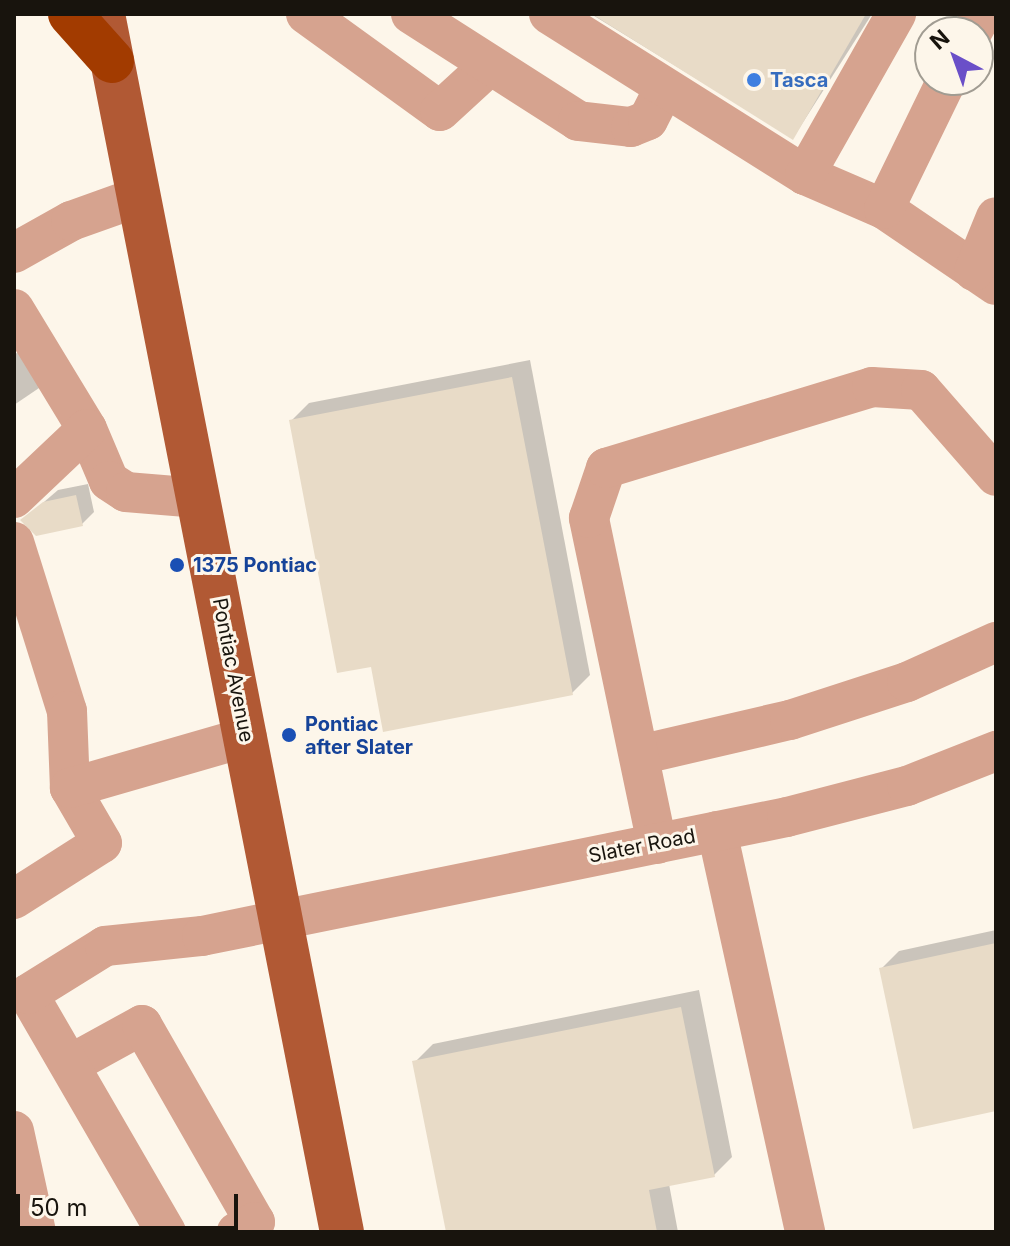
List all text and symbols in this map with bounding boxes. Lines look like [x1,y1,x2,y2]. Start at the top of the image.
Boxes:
north arrow [914,16,994,96]
text: N [925,24,954,55]
place label: Tasca [770,68,828,92]
marker: Tasca [745,71,763,89]
place label: 1375 Pontiac [193,553,317,577]
marker: 1375 Pontiac [168,556,186,574]
street label: Pontiac Avenue [207,596,259,744]
place label: Pontiac after Slater [305,712,413,759]
marker: Pontiac after Slater [280,726,298,744]
street label: Slater Road [587,824,697,868]
scale bar [20,1178,242,1228]
text: 50 m [30,1193,88,1222]

